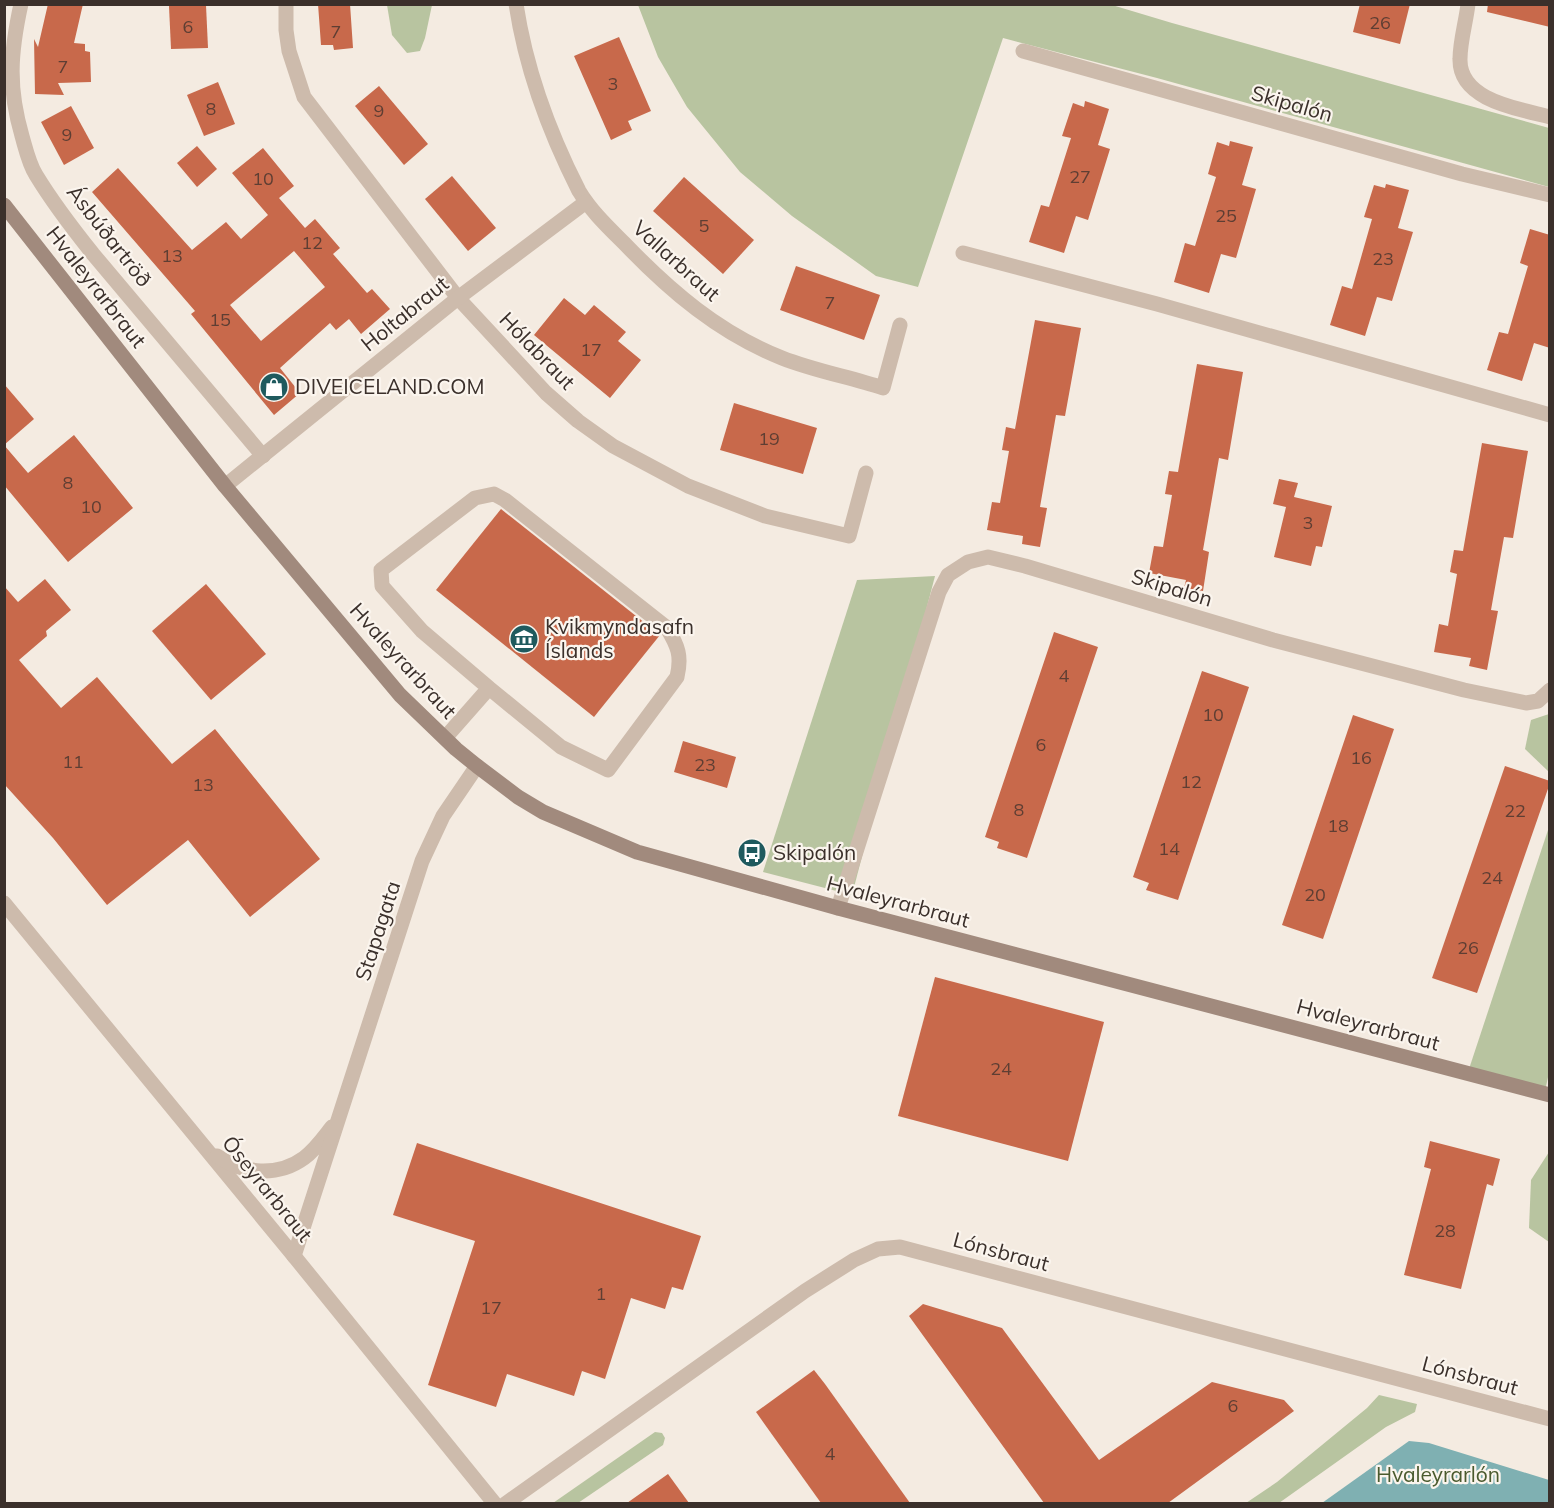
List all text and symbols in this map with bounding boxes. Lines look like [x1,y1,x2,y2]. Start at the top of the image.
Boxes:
house number: 26 [1369,11,1391,34]
house number: 6 [183,15,193,38]
house number: 7 [331,20,341,43]
house number: 7 [58,55,68,78]
house number: 3 [608,72,618,95]
street label: Skipalón [1249,79,1336,127]
house number: 8 [206,97,216,120]
house number: 9 [374,99,384,122]
house number: 9 [62,123,72,146]
house number: 27 [1069,165,1091,188]
house number: 10 [252,167,274,190]
street label: Ásbúðartröð [62,179,158,292]
house number: 25 [1215,204,1237,227]
street label: Vallarbraut [628,214,726,306]
house number: 5 [699,214,710,237]
street label: Hvaleyrarbraut [41,220,152,352]
house number: 12 [301,231,323,254]
house number: 13 [161,244,183,267]
house number: 23 [1372,247,1394,270]
street label: Holtabraut [355,270,453,356]
house number: 7 [825,291,835,314]
street label: Hólabraut [494,306,581,395]
house number: 15 [209,308,231,331]
house number: 17 [580,338,602,361]
shop icon: DIVEICELAND.COM [258,371,290,403]
place label: DIVEICELAND.COM [295,373,485,399]
house number: 19 [758,427,780,450]
house number: 8 [63,471,73,494]
house number: 10 [80,495,102,518]
house number: 3 [1303,511,1313,534]
street label: Skipalón [1129,562,1216,612]
street label: Hvaleyrarbraut [345,597,463,724]
place label: Kvikmyndasafn Íslands [545,613,694,663]
museum icon: Kvikmyndasafn Íslands [508,623,540,655]
house number: 4 [1059,664,1070,687]
house number: 10 [1202,703,1224,726]
house number: 6 [1036,733,1046,756]
house number: 16 [1350,746,1372,769]
house number: 11 [62,750,84,773]
house number: 23 [694,753,716,776]
house number: 12 [1180,770,1202,793]
house number: 13 [192,773,214,796]
house number: 8 [1014,798,1024,821]
house number: 22 [1504,799,1526,822]
house number: 18 [1327,814,1349,837]
bus stop icon: Skipalón [736,837,768,869]
house number: 14 [1158,837,1180,860]
place label: Skipalón [773,839,856,865]
house number: 24 [1481,866,1503,889]
street label: Hvaleyrarbraut [824,869,973,933]
street label: Stapagata [349,877,405,984]
house number: 20 [1304,883,1326,906]
house number: 26 [1457,936,1479,959]
street label: Hvaleyrarbraut [1294,992,1443,1056]
house number: 24 [990,1057,1012,1080]
street label: Óseyrarbraut [217,1130,318,1247]
house number: 28 [1434,1219,1456,1242]
street label: Lónsbraut [950,1226,1052,1276]
house number: 1 [596,1282,606,1305]
house number: 17 [480,1296,502,1319]
street label: Lónsbraut [1419,1350,1521,1400]
house number: 6 [1228,1394,1238,1417]
house number: 4 [825,1442,836,1465]
park label: Hvaleyrarlón [1376,1461,1500,1487]

